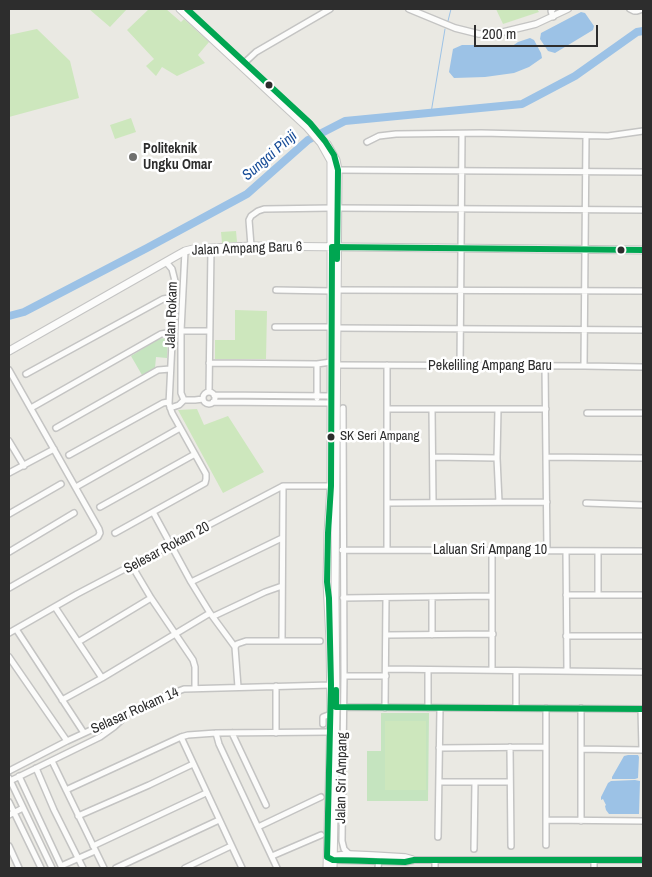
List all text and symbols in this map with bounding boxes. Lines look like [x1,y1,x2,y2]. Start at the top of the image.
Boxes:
scale bar [477,15,601,47]
text: 200 m [482,23,516,44]
unlabelled marker [264,80,274,90]
water label: Sungai Pinji [239,127,301,185]
place label: Politeknik Ungku Omar [143,141,212,174]
marker: Politeknik Ungku Omar [127,151,139,163]
street label: Jalan Ampang Baru 6 [192,239,302,259]
unlabelled marker [616,245,626,255]
street label: Jalan Rokam [162,281,182,349]
street label: Pekeliling Ampang Baru [428,358,552,374]
place label: SK Seri Ampang [340,429,419,445]
marker: SK Seri Ampang [326,432,336,442]
street label: Selesar Rokam 20 [121,518,213,578]
street label: Laluan Sri Ampang 10 [433,542,547,558]
street label: Selasar Rokam 14 [88,684,182,738]
street label: Jalan Sri Ampang [333,732,351,824]

